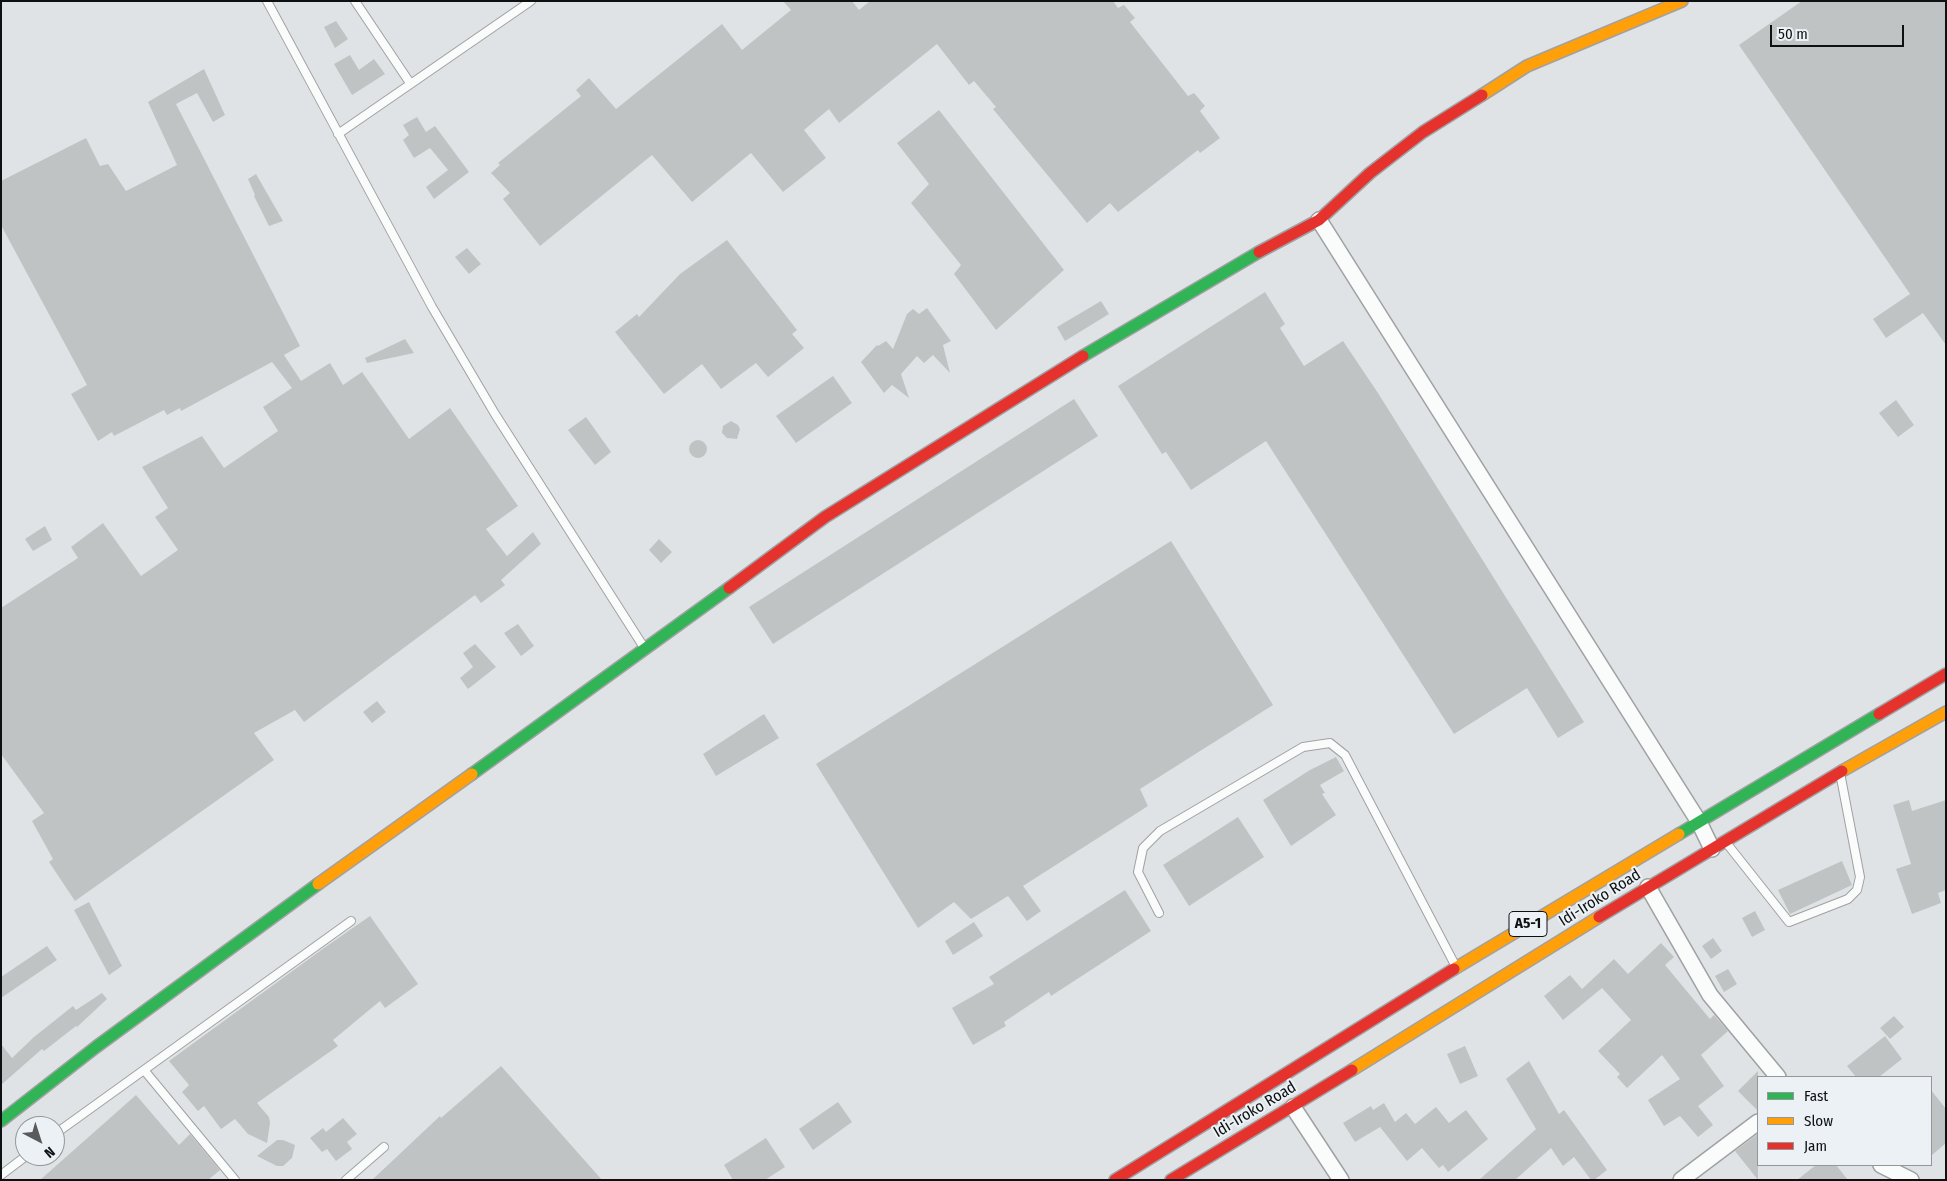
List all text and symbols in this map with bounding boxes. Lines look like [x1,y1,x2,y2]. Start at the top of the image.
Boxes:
scale bar [1772,15,1906,47]
text: 50 m [1778,25,1808,43]
street label: Idi-Iroko Road [1555,865,1645,931]
road number: A5-1 [1509,912,1547,936]
legend [1757,1076,1932,1166]
street label: Idi-Iroko Road [1210,1078,1300,1142]
text: Fast [1804,1087,1828,1105]
text: Slow [1804,1112,1833,1130]
north arrow [15,1116,65,1166]
text: Jam [1804,1137,1827,1155]
text: N [41,1143,58,1161]

